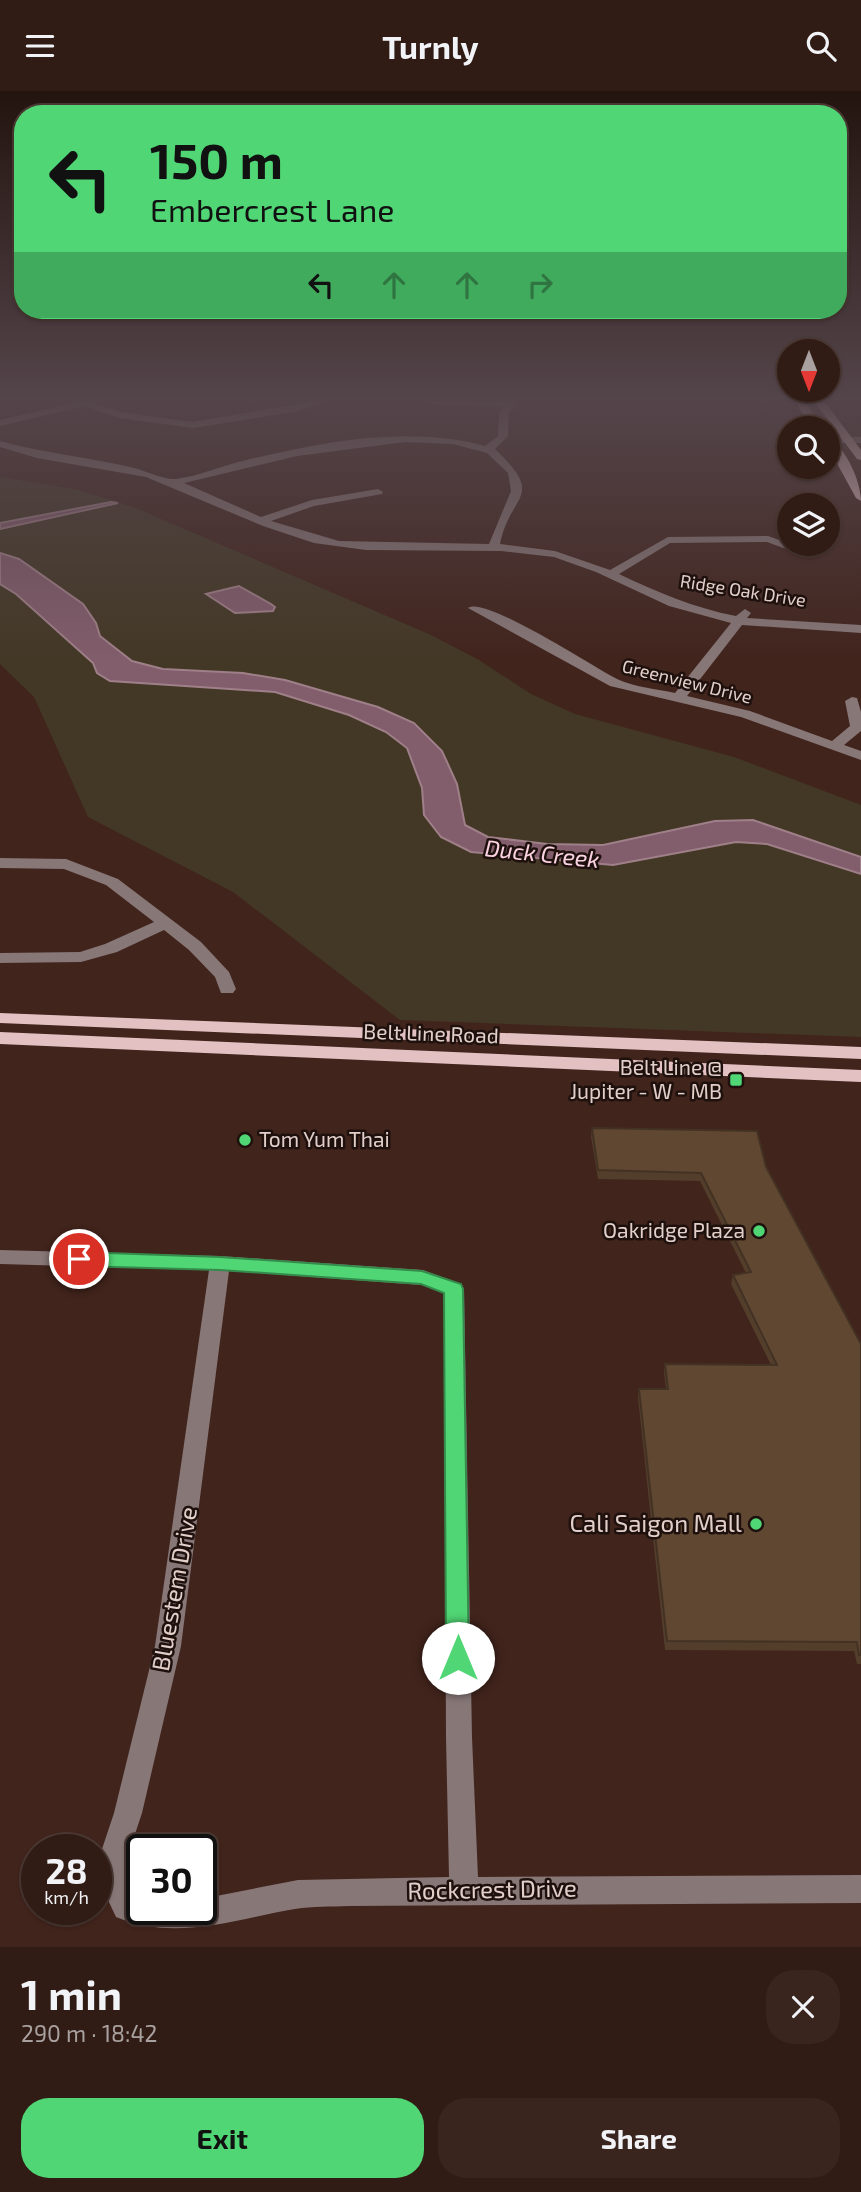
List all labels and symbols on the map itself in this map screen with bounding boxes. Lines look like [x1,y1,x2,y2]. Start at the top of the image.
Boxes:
north arrow [777,339,840,403]
street label: Ridge Oak Drive [679,569,808,611]
street label: Greenview Drive [620,654,754,708]
water label: Duck Creek [483,833,601,873]
street label: Belt Line Road [363,1018,499,1047]
place label: Belt Line @ Jupiter - W - MB [570,1054,722,1103]
marker: Belt Line @ Jupiter - W - MB [728,1072,744,1088]
place label: Tom Yum Thai [259,1126,390,1151]
marker: Tom Yum Thai [237,1132,253,1148]
place label: Oakridge Plaza [603,1217,745,1242]
marker: Oakridge Plaza [751,1223,767,1239]
pin [49,1229,109,1289]
street label: Bluestem Drive [145,1504,202,1673]
place label: Cali Saigon Mall [569,1508,742,1537]
marker: Cali Saigon Mall [748,1516,764,1532]
position arrow [421,1621,495,1695]
speed limit sign: 30 [126,1834,217,1925]
street label: Rockcrest Drive [407,1873,577,1904]

